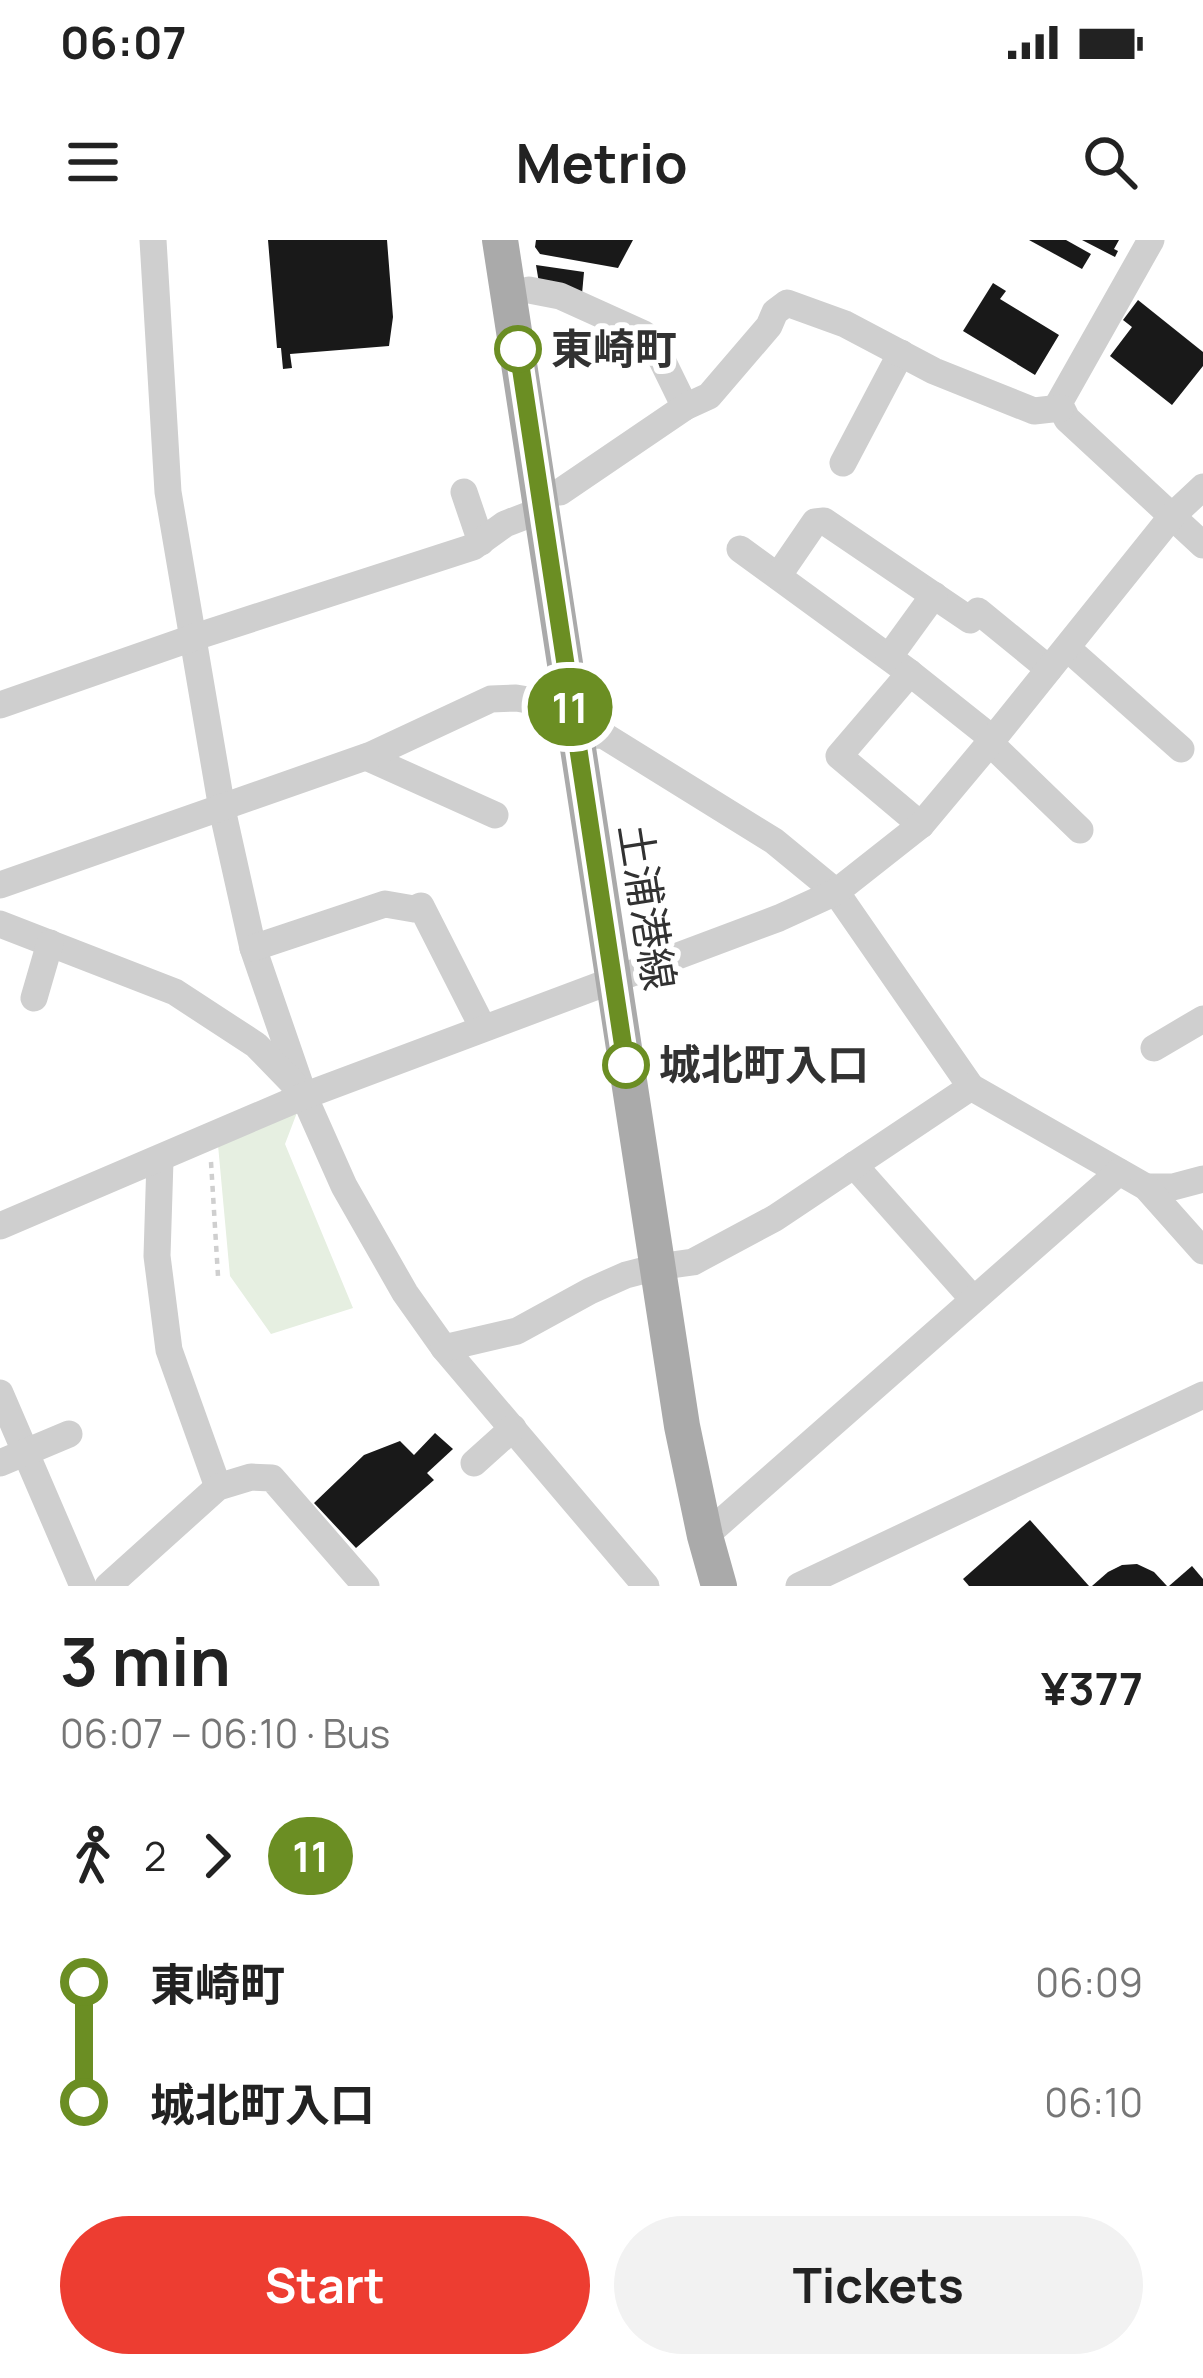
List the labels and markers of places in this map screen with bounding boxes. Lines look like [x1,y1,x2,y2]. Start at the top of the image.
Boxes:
place label: 東崎町 [551,319,677,377]
marker: 東崎町 [496,327,540,371]
place label: 城北町入口 [659,1035,869,1093]
marker: 城北町入口 [604,1043,648,1087]

